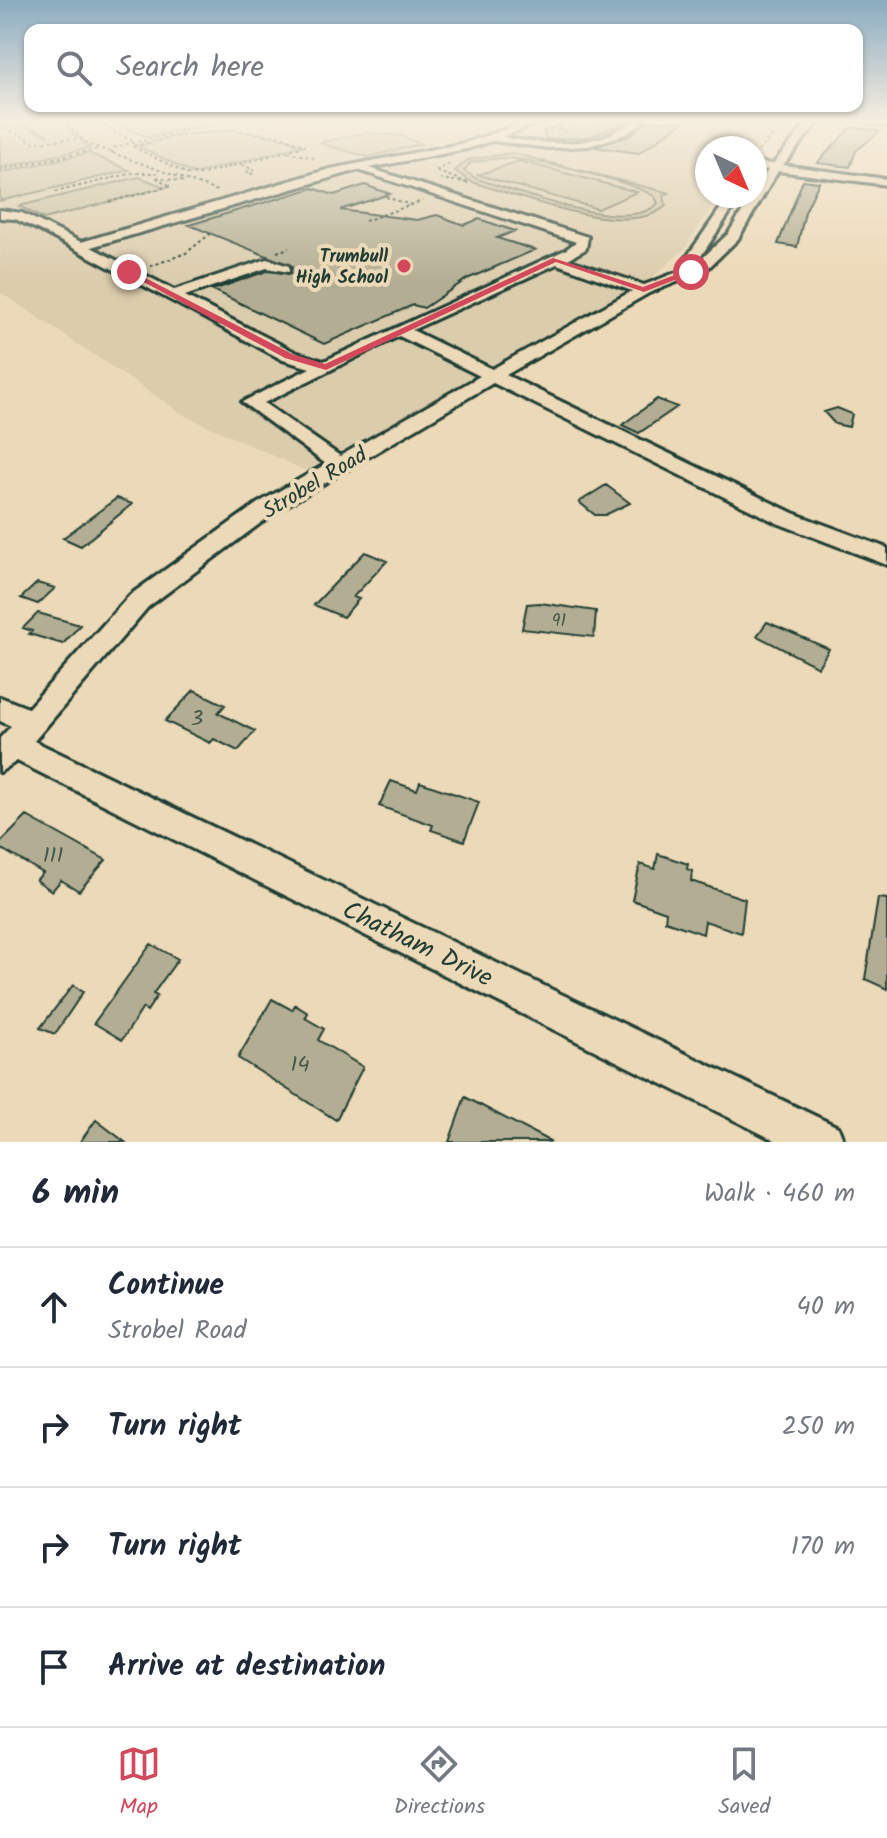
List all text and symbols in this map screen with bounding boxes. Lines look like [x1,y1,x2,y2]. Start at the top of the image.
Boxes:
search box [24,24,863,112]
text: Search here [116,44,264,92]
icon: search [52,46,96,90]
north arrow [695,136,767,208]
place label: Trumbull High School [296,243,388,293]
route end [111,254,147,290]
route start [673,254,709,290]
marker: Trumbull High School [395,257,413,275]
street label: Strobel Road [256,438,375,529]
house number: 91 [552,607,566,636]
house number: 3 [191,702,203,737]
house number: 111 [43,839,63,874]
street label: Chatham Drive [335,890,500,1000]
house number: 14 [290,1048,310,1083]
text: 6 min [32,1167,119,1221]
text: Walk · 460 m [704,1173,855,1215]
text: Continue [108,1262,224,1310]
icon: ahead [32,1285,76,1329]
text: 40 m [797,1286,855,1328]
text: Strobel Road [108,1310,247,1352]
text: Turn right [108,1403,241,1451]
icon: right [32,1405,76,1449]
text: 250 m [782,1406,855,1448]
text: Turn right [108,1523,241,1571]
icon: right [32,1525,76,1569]
text: 170 m [791,1526,855,1568]
text: Arrive at destination [108,1643,385,1691]
icon: arrive [32,1645,76,1689]
tab: Map [117,1742,161,1825]
tab: Directions [394,1742,485,1825]
tab: Saved [718,1742,770,1825]

